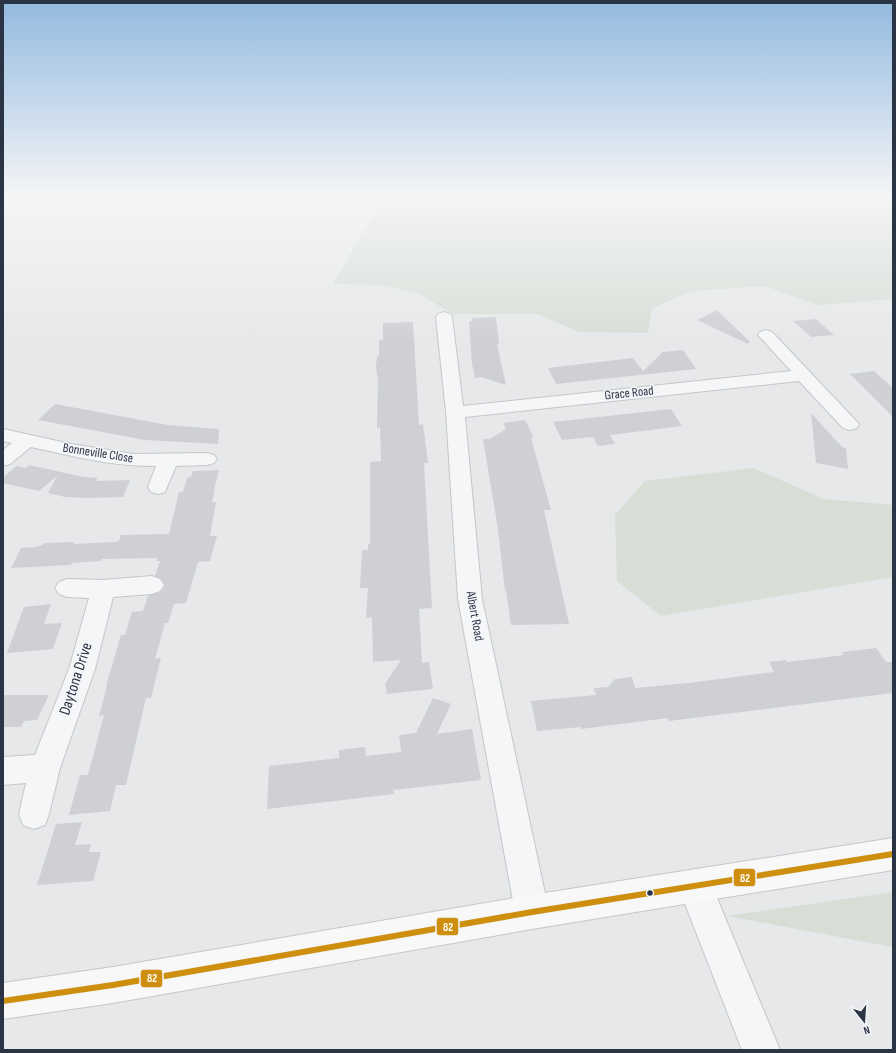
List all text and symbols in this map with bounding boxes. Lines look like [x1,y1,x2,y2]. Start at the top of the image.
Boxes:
street label: Grace Road [604,382,654,404]
street label: Bonneville Close [62,440,134,466]
street label: Albert Road [463,589,487,642]
street label: Daytona Drive [55,640,97,718]
line badge: 82 [733,868,756,887]
text: 82 [740,872,750,885]
unlabelled marker [645,888,655,898]
line badge: 82 [436,917,459,936]
text: 82 [443,921,453,934]
line badge: 82 [140,969,163,988]
text: 82 [147,972,157,985]
north arrow [844,1001,884,1041]
text: N [862,1023,871,1037]

